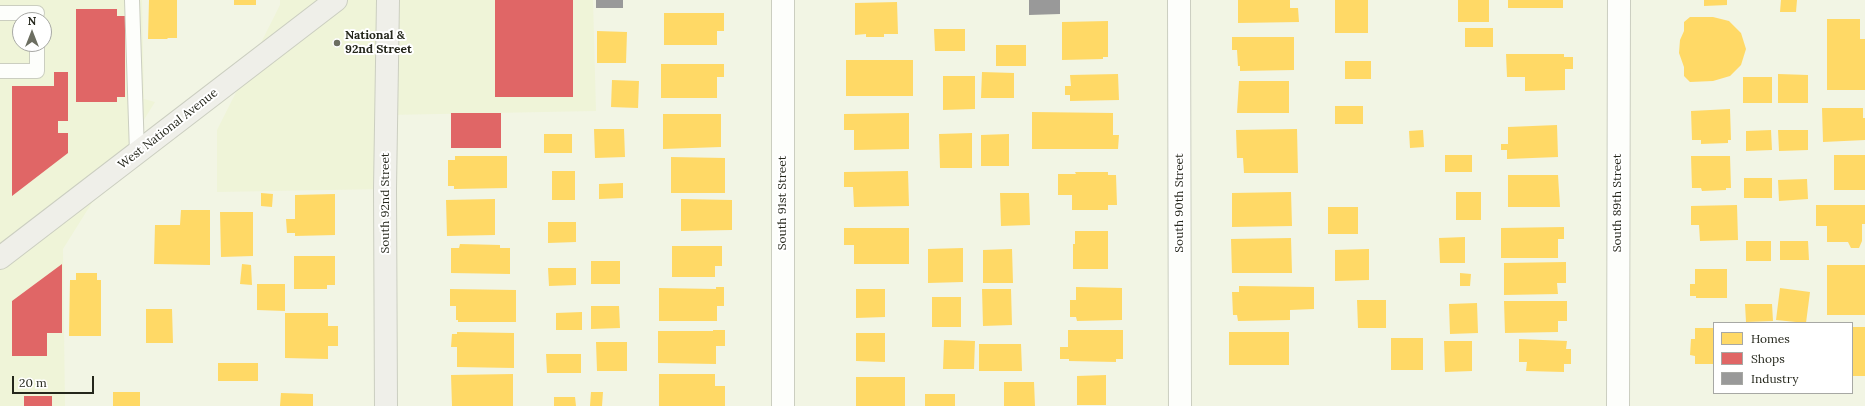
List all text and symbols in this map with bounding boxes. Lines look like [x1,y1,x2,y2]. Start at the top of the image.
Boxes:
north arrow [12,12,52,52]
text: N [28,14,36,28]
place label: National & 92nd Street [345,29,412,57]
marker: National & 92nd Street [332,38,342,48]
street label: West National Avenue [115,86,221,172]
street label: South 92nd Street [379,153,393,253]
street label: South 90th Street [1173,153,1187,253]
street label: South 89th Street [1611,154,1625,252]
street label: South 91st Street [776,156,790,250]
legend [1713,322,1853,394]
text: Homes [1751,331,1790,346]
text: Shops [1751,351,1785,366]
scale bar [14,368,96,394]
text: Industry [1751,371,1798,386]
text: 20 m [19,375,47,390]

